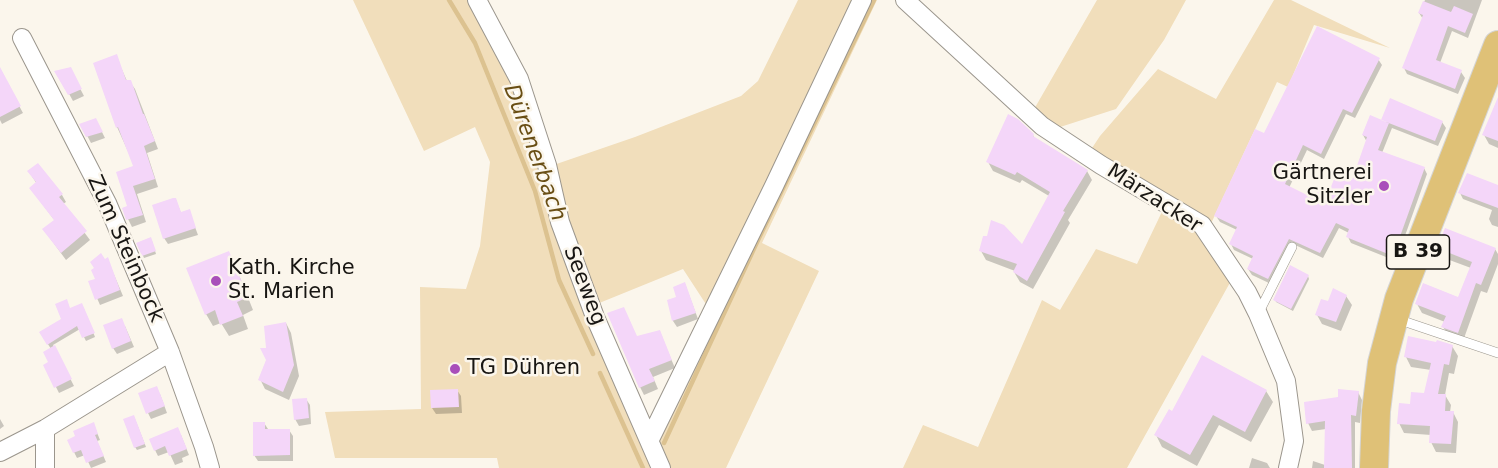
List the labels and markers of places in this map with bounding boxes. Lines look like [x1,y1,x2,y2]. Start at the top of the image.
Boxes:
place label: Gärtnerei Sitzler [1273,161,1372,211]
marker: Gärtnerei Sitzler [1377,179,1391,193]
place label: Kath. Kirche St. Marien [228,256,355,306]
marker: Kath. Kirche St. Marien [209,274,223,288]
place label: TG Dühren [467,356,580,382]
marker: TG Dühren [448,362,462,376]

